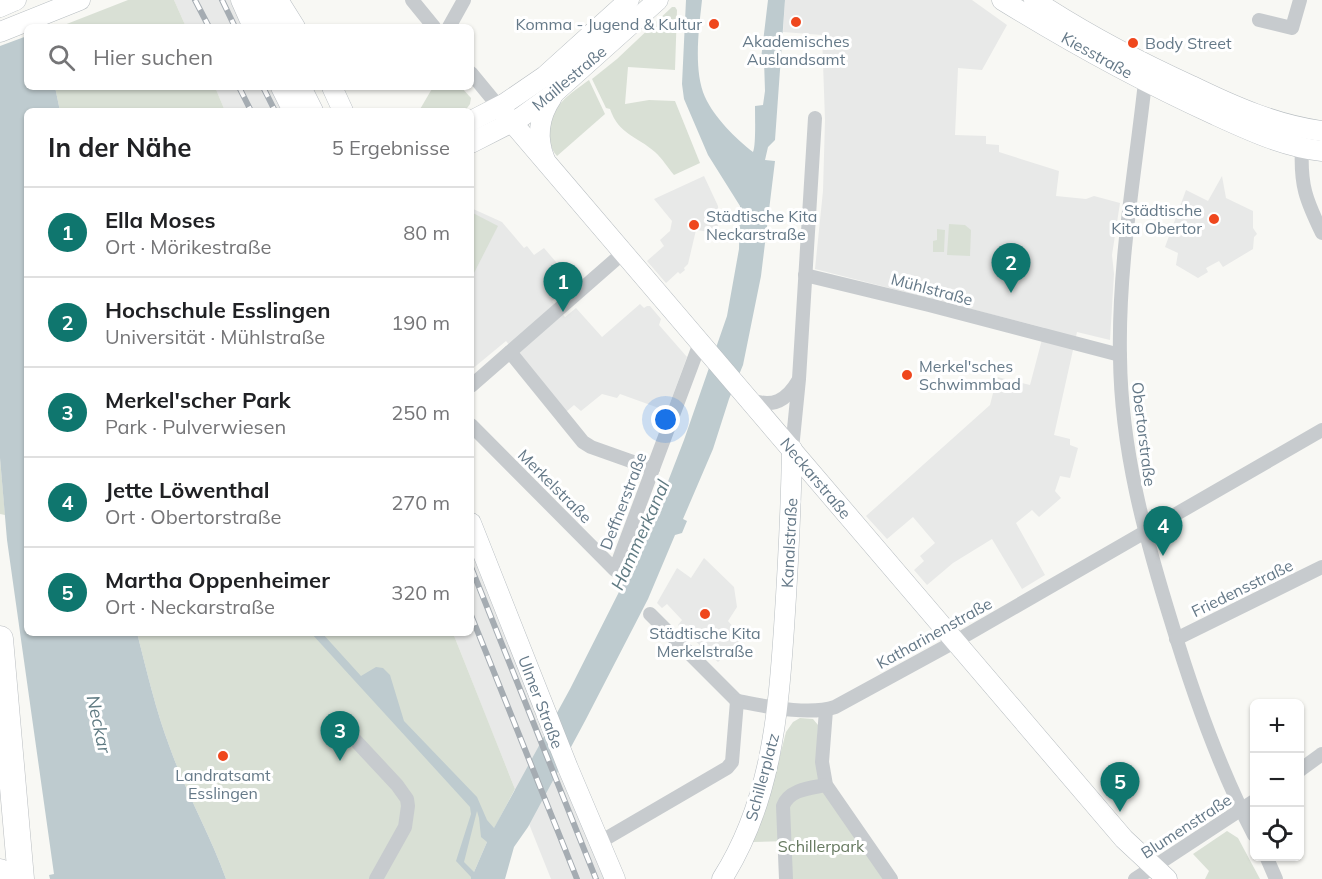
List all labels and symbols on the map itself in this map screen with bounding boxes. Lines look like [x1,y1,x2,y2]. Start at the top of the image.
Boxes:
place label: Komma - Jugend & Kultur [515,14,702,34]
marker: Akademisches Auslandsamt [789,15,803,29]
marker: Komma - Jugend & Kultur [707,17,721,31]
street label: Kiesstraße [1058,27,1136,83]
place label: Akademisches Auslandsamt [742,31,850,69]
place label: Body Street [1145,33,1232,53]
marker: Body Street [1126,36,1140,50]
street label: Maillestraße [528,41,610,115]
place label: Städtische Kita Obertor [1111,200,1202,238]
place label: Städtische Kita Neckarstraße [706,206,817,244]
marker: Städtische Kita Obertor [1207,212,1221,226]
marker: Städtische Kita Neckarstraße [687,218,701,232]
pin: 2 [992,244,1030,293]
pin: 1 [544,262,582,312]
street label: Mühlstraße [889,268,975,310]
place label: Merkel'sches Schwimmbad [919,356,1021,394]
marker: Merkel'sches Schwimmbad [900,368,914,382]
street label: Obertorstraße [1128,381,1160,487]
your location [651,405,680,434]
street label: Neckarstraße [776,433,856,523]
street label: Merkelstraße [514,445,596,527]
street label: Deffnerstraße [595,449,651,553]
water label: Hammerkanal [605,476,675,594]
street label: Kanalstraße [777,497,801,589]
pin: 4 [1144,506,1182,556]
street label: Friedensstraße [1188,555,1296,621]
street label: Katharinenstraße [873,593,995,673]
marker: Städtische Kita Merkelstraße [698,607,712,621]
place label: Städtische Kita Merkelstraße [649,623,761,661]
street label: Ulmer Straße [514,653,568,751]
water label: Neckar [82,693,117,757]
pin: 3 [320,712,360,761]
street label: Schillerplatz [741,731,783,823]
marker: Landratsamt Esslingen [216,749,230,763]
pin: 5 [1100,762,1140,812]
place label: Landratsamt Esslingen [175,765,271,803]
street label: Blumenstraße [1137,789,1235,863]
park label: Schillerpark [778,836,865,856]

